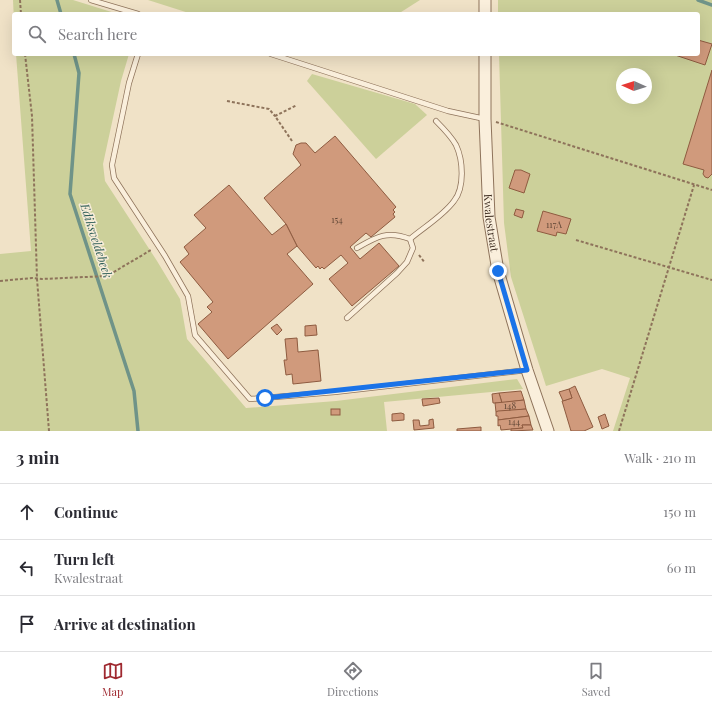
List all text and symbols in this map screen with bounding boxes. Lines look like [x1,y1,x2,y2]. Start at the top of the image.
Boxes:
search box [12,12,700,56]
icon: search [26,23,48,45]
text: Search here [58,24,137,44]
north arrow [616,68,652,104]
street label: Kwalestraat [481,193,503,253]
water label: Ediksveldebeek [77,200,117,280]
house number: 154 [331,213,343,225]
house number: 117A [546,218,562,230]
route end [489,262,507,280]
route start [256,389,274,407]
house number: 148 [504,399,517,411]
house number: 144 [508,415,521,427]
text: 3 min [16,446,59,468]
text: Walk · 210 m [624,449,696,466]
icon: ahead [16,501,38,523]
text: Continue [54,502,118,522]
text: 150 m [663,503,696,520]
text: Turn left [54,549,115,569]
icon: left [16,557,38,579]
text: 60 m [667,559,696,576]
text: Kwalestraat [54,569,123,586]
icon: arrive [16,613,38,635]
text: Arrive at destination [54,614,196,634]
tab: Map [102,660,124,699]
tab: Directions [327,660,378,699]
tab: Saved [582,660,610,699]

